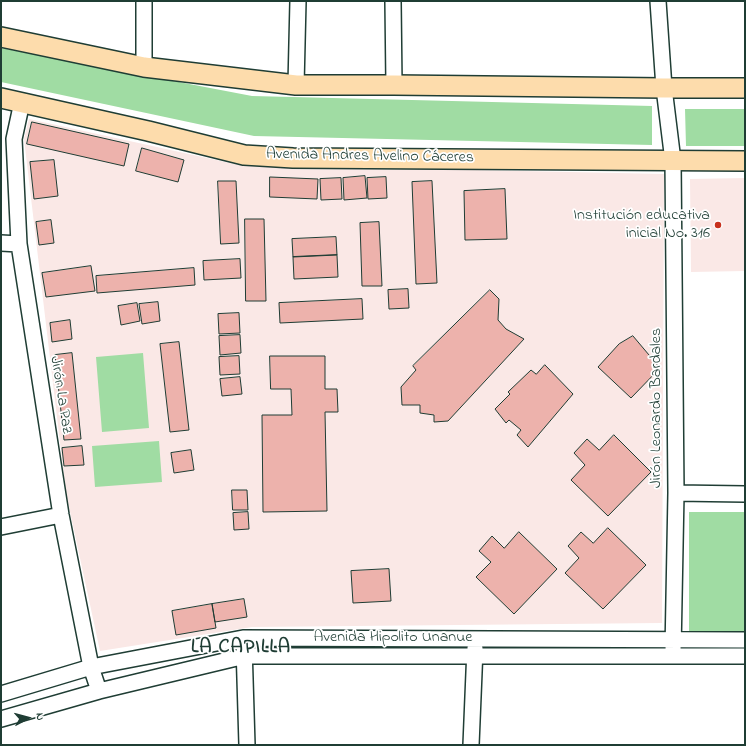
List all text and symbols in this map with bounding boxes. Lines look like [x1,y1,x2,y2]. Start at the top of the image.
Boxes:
street label: Avenida Andres Avelino Cáceres [266,146,474,168]
place label: Institución educativa inicial No. 316 [573,206,710,244]
marker: Institución educativa inicial No. 316 [713,220,723,230]
street label: Jirón Leonardo Bardales [647,328,667,488]
street label: Jirón La Paz [44,355,76,435]
street label: Avenida Hipolito Unanue [314,628,472,648]
district label: LA CAPILLA [191,637,291,661]
north arrow [8,698,48,738]
text: N [32,712,48,721]

